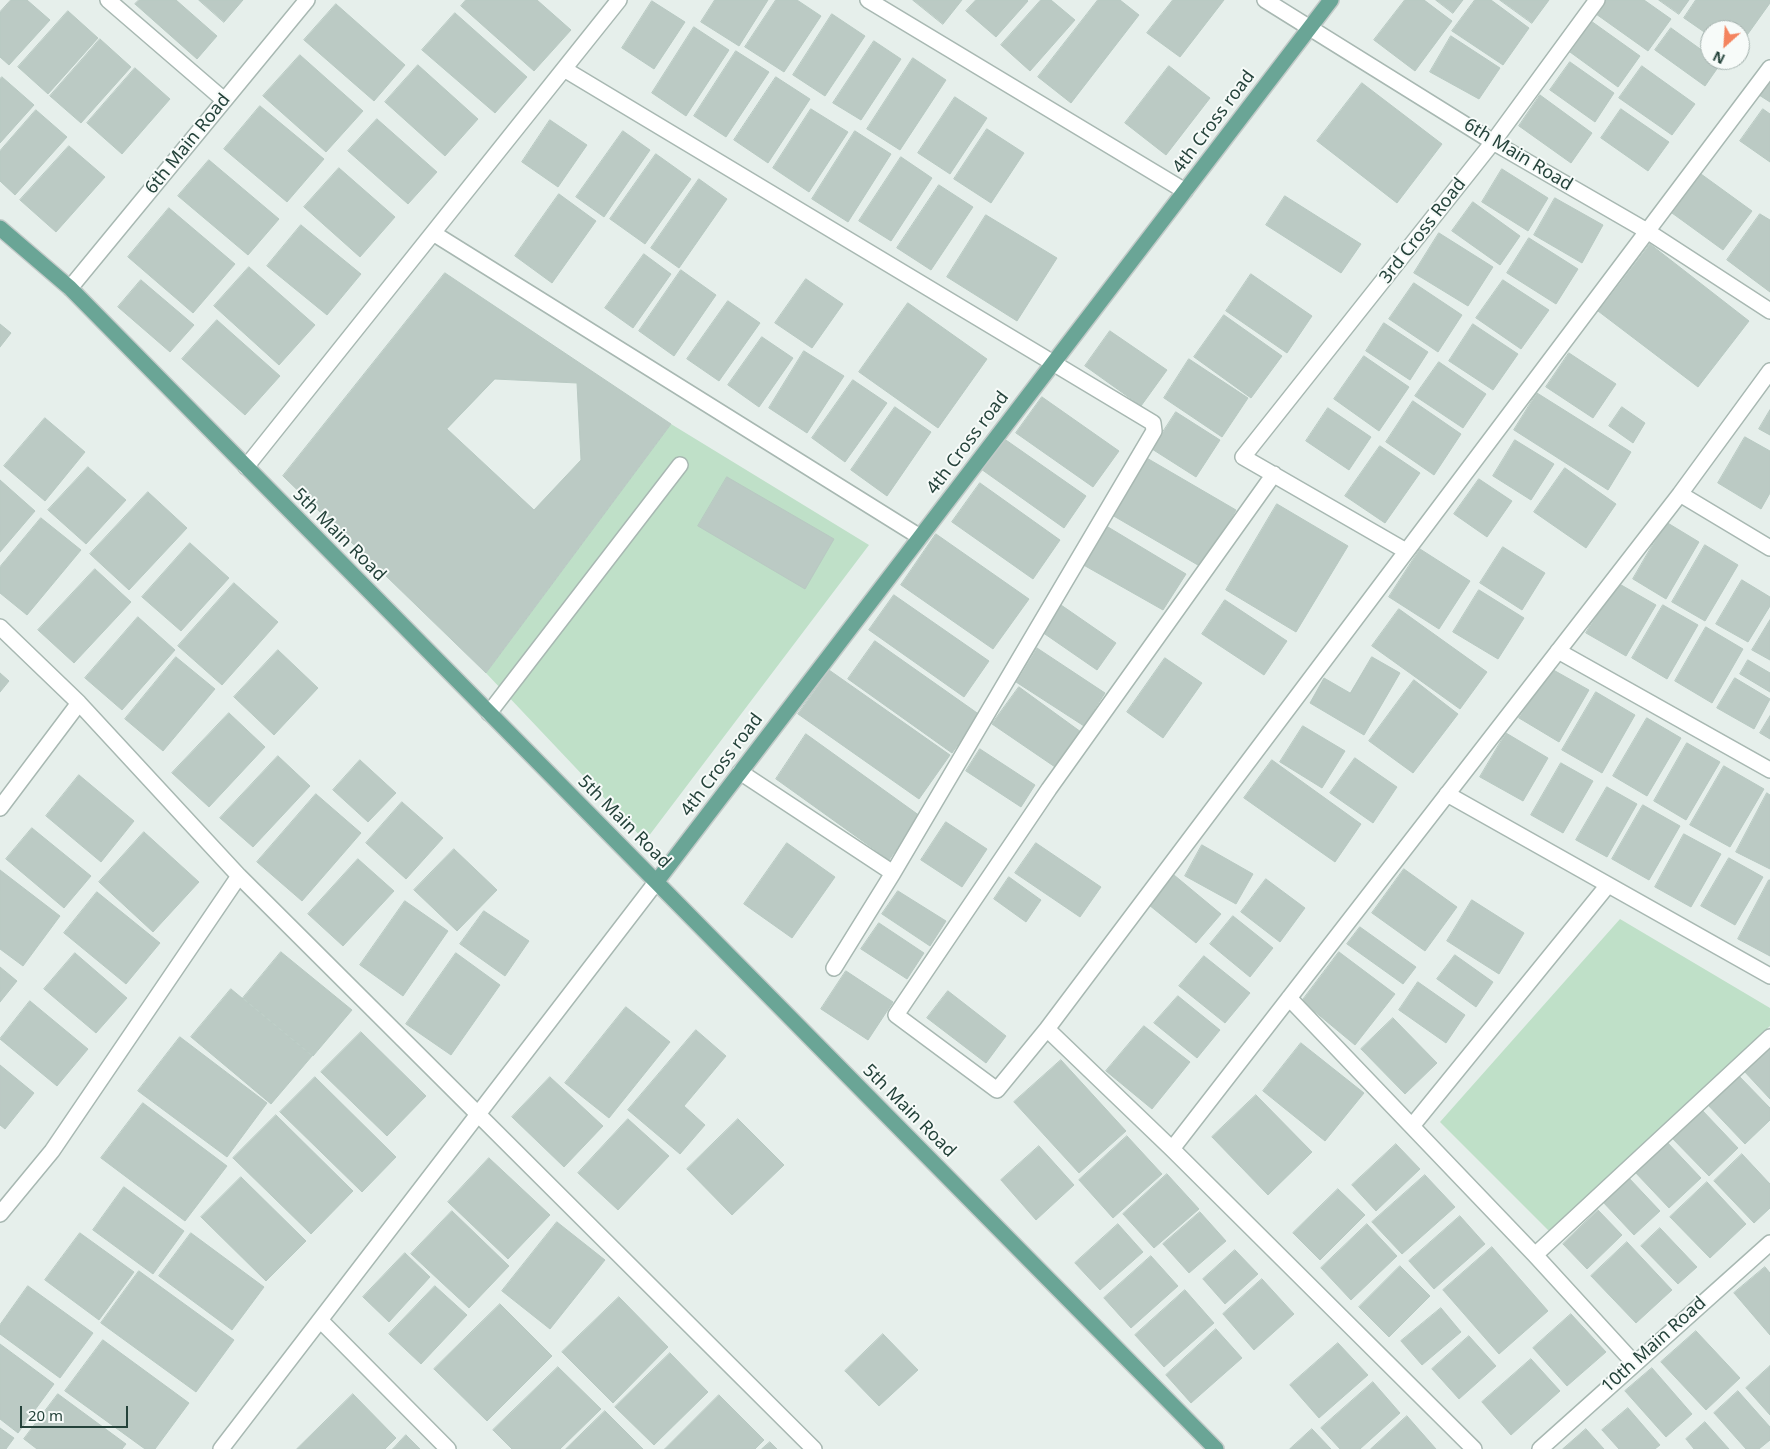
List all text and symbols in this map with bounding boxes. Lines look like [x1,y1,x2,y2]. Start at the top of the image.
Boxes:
north arrow [1700,20,1750,70]
text: N [1709,47,1728,69]
street label: 4th Cross road [1168,66,1260,178]
street label: 6th Main Road [141,90,235,198]
street label: 6th Main Road [1460,114,1576,196]
street label: 3rd Cross Road [1375,174,1471,288]
street label: 4th Cross road [922,387,1014,499]
street label: 5th Main Road [288,484,390,586]
street label: 4th Cross road [676,709,768,821]
street label: 5th Main Road [573,771,675,873]
street label: 5th Main Road [858,1060,960,1162]
street label: 10th Main Road [1597,1292,1711,1398]
scale bar [22,1396,130,1428]
text: 20 m [28,1405,63,1425]

